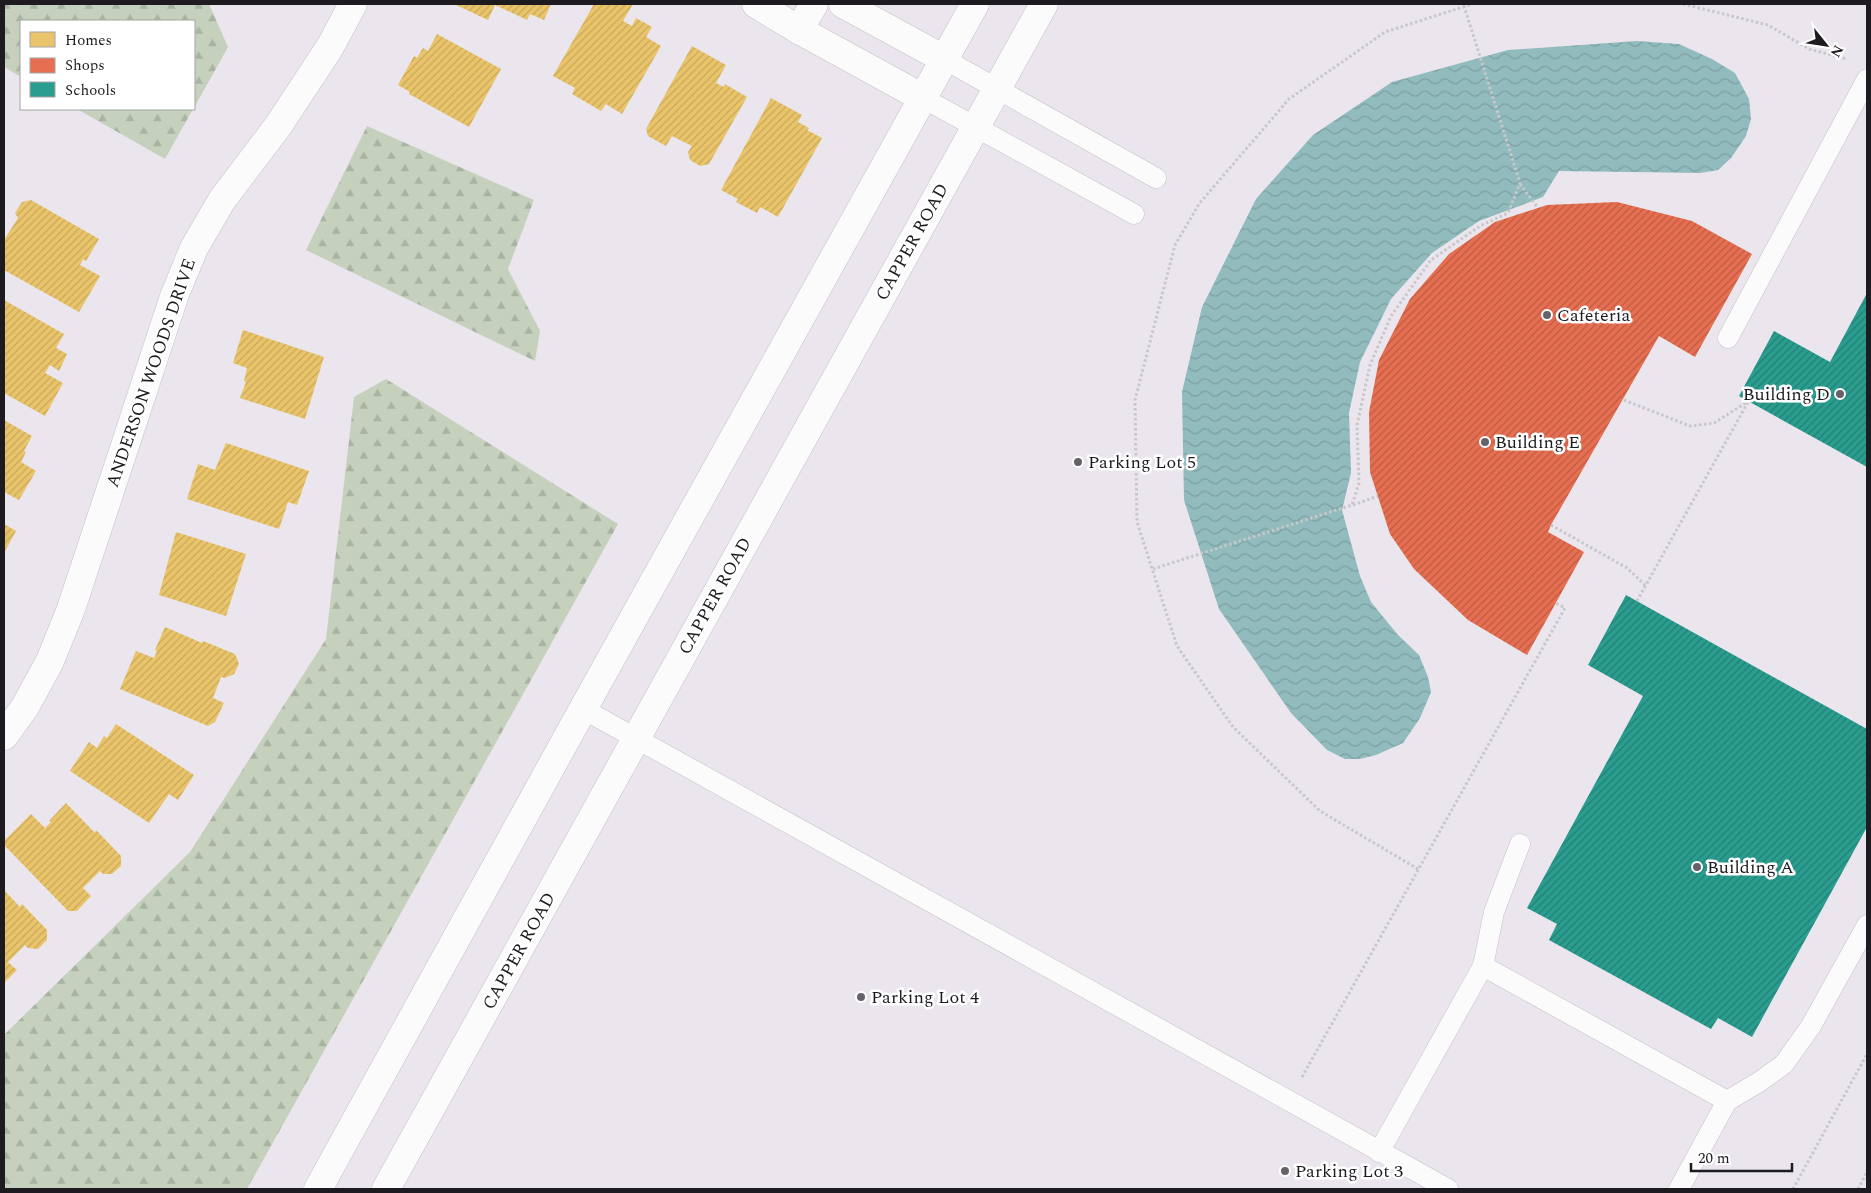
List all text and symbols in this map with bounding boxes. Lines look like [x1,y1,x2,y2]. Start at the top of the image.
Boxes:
legend [20,20,195,110]
north arrow [1801,20,1851,70]
text: Homes [65,29,112,52]
text: N [1825,41,1849,61]
text: Shops [65,54,105,77]
text: Schools [65,79,116,102]
street label: CAPPER ROAD [869,178,955,306]
street label: ANDERSON WOODS DRIVE [99,255,203,491]
place label: Cafeteria [1557,302,1630,329]
marker: Cafeteria [1541,309,1553,321]
place label: Building D [1743,381,1830,408]
marker: Building D [1834,388,1846,400]
place label: Building E [1495,429,1580,456]
marker: Building E [1479,436,1491,448]
place label: Parking Lot 5 [1088,449,1196,476]
marker: Parking Lot 5 [1072,456,1084,468]
street label: CAPPER ROAD [672,532,758,660]
place label: Building A [1707,854,1794,881]
marker: Building A [1691,861,1703,873]
street label: CAPPER ROAD [476,887,562,1015]
place label: Parking Lot 4 [871,984,979,1011]
marker: Parking Lot 4 [855,991,867,1003]
scale bar [1691,1140,1792,1172]
text: 20 m [1698,1147,1730,1170]
place label: Parking Lot 3 [1295,1158,1403,1185]
marker: Parking Lot 3 [1279,1165,1291,1177]

